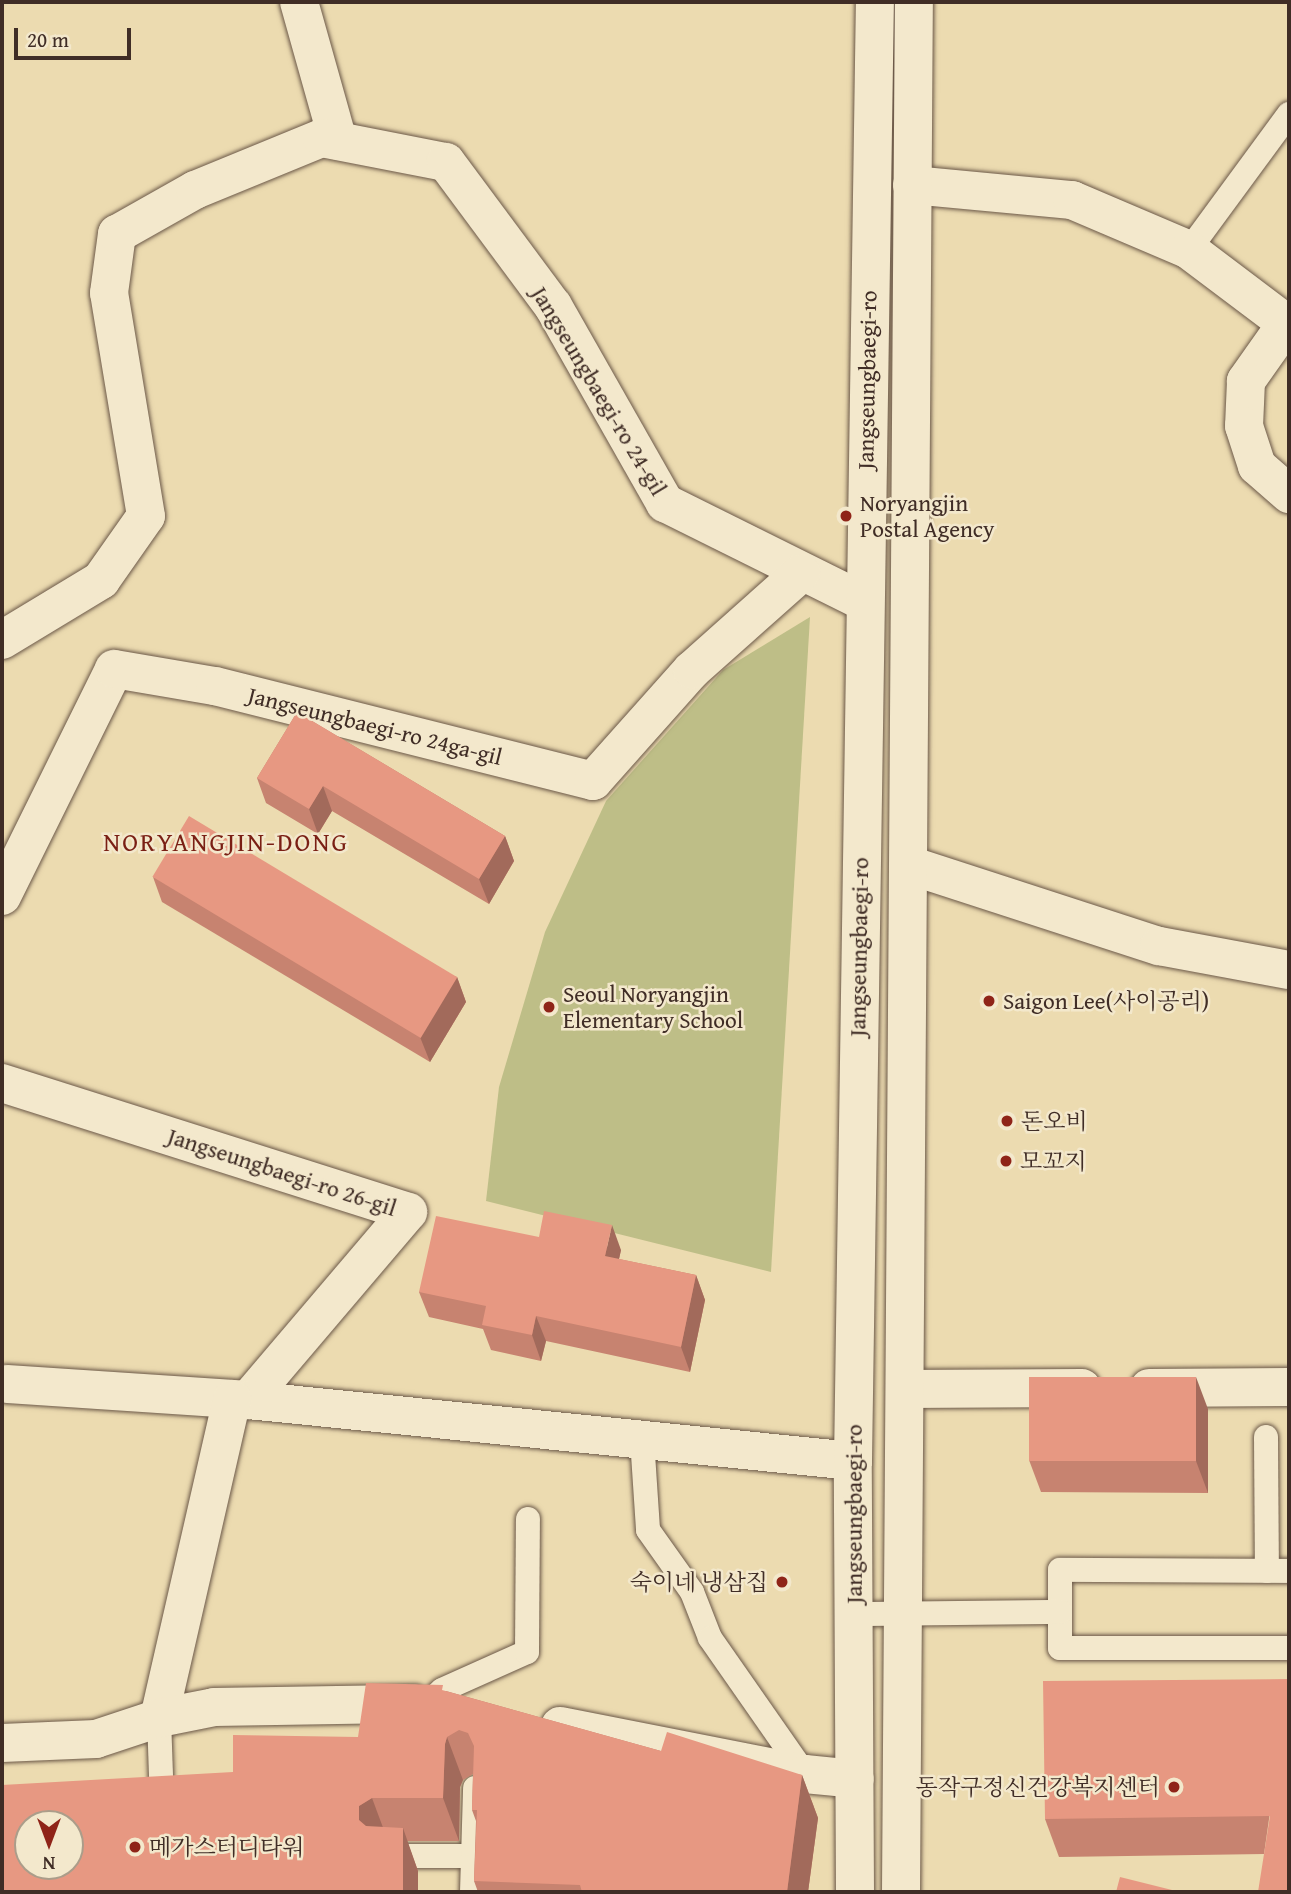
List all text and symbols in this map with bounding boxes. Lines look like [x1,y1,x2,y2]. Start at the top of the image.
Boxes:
scale bar [18,14,135,58]
text: 20 m [27,24,69,55]
street label: Jangseungbaegi-ro 24-gil [526,282,672,500]
street label: Jangseungbaegi-ro [852,290,882,470]
place label: Noryangjin Postal Agency [860,489,994,543]
marker: Noryangjin Postal Agency [838,508,854,524]
street label: Jangseungbaegi-ro 24ga-gil [245,681,505,771]
district label: NORYANGJIN-DONG [105,826,347,858]
street label: Jangseungbaegi-ro [844,857,874,1037]
place label: Seoul Noryangjin Elementary School [563,980,743,1034]
place label: Saigon Lee(사이공리) [1003,987,1209,1015]
marker: Saigon Lee(사이공리) [981,993,997,1009]
marker: Seoul Noryangjin Elementary School [541,999,557,1015]
place label: 돈오비 [1021,1107,1088,1135]
marker: 돈오비 [999,1113,1015,1129]
street label: Jangseungbaegi-ro 26-gil [164,1122,400,1222]
place label: 모꼬지 [1020,1147,1087,1175]
marker: 모꼬지 [998,1153,1014,1169]
street label: Jangseungbaegi-ro [840,1424,868,1604]
place label: 숙이네 냉삼집 [630,1568,768,1596]
marker: 숙이네 냉삼집 [774,1574,790,1590]
place label: 동작구정신건강복지센터 [916,1773,1160,1801]
marker: 동작구정신건강복지센터 [1166,1779,1182,1795]
north arrow [14,1810,84,1880]
place label: 메가스터디타워 [149,1833,305,1861]
marker: 메가스터디타워 [127,1839,143,1855]
text: N [43,1850,55,1878]

